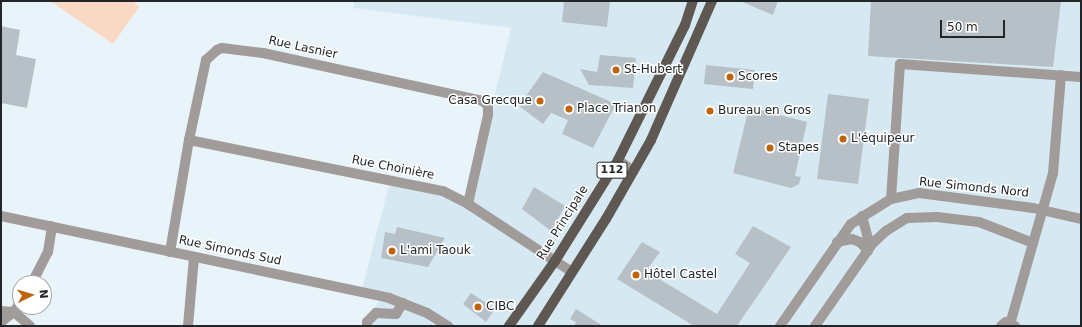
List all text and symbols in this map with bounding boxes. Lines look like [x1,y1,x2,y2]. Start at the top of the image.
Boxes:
scale bar [942,12,1007,38]
text: 50 m [947,20,978,34]
street label: Rue Lasnier [267,34,339,62]
place label: St-Hubert [624,63,682,77]
marker: St-Hubert [611,65,621,75]
place label: Scores [738,70,778,84]
marker: Scores [725,72,735,82]
place label: Casa Grecque [448,94,532,108]
marker: Casa Grecque [535,96,545,106]
place label: Place Trianon [577,102,656,116]
marker: Place Trianon [564,104,574,114]
place label: Bureau en Gros [718,104,811,118]
marker: Bureau en Gros [705,106,715,116]
place label: L'équipeur [851,132,914,146]
marker: L'équipeur [838,134,848,144]
place label: Stapes [778,141,819,155]
marker: Stapes [765,143,775,153]
street label: Rue Choinière [351,153,435,183]
road number: 112 [596,161,628,179]
street label: Rue Simonds Nord [918,175,1030,201]
street label: Rue Principale [534,183,592,263]
street label: Rue Simonds Sud [177,233,283,269]
place label: L'ami Taouk [400,244,471,258]
marker: L'ami Taouk [387,246,397,256]
place label: Hôtel Castel [644,268,717,282]
marker: Hôtel Castel [631,270,641,280]
north arrow [12,275,52,315]
text: N [37,289,50,299]
place label: CIBC [486,300,514,314]
marker: CIBC [473,302,483,312]

